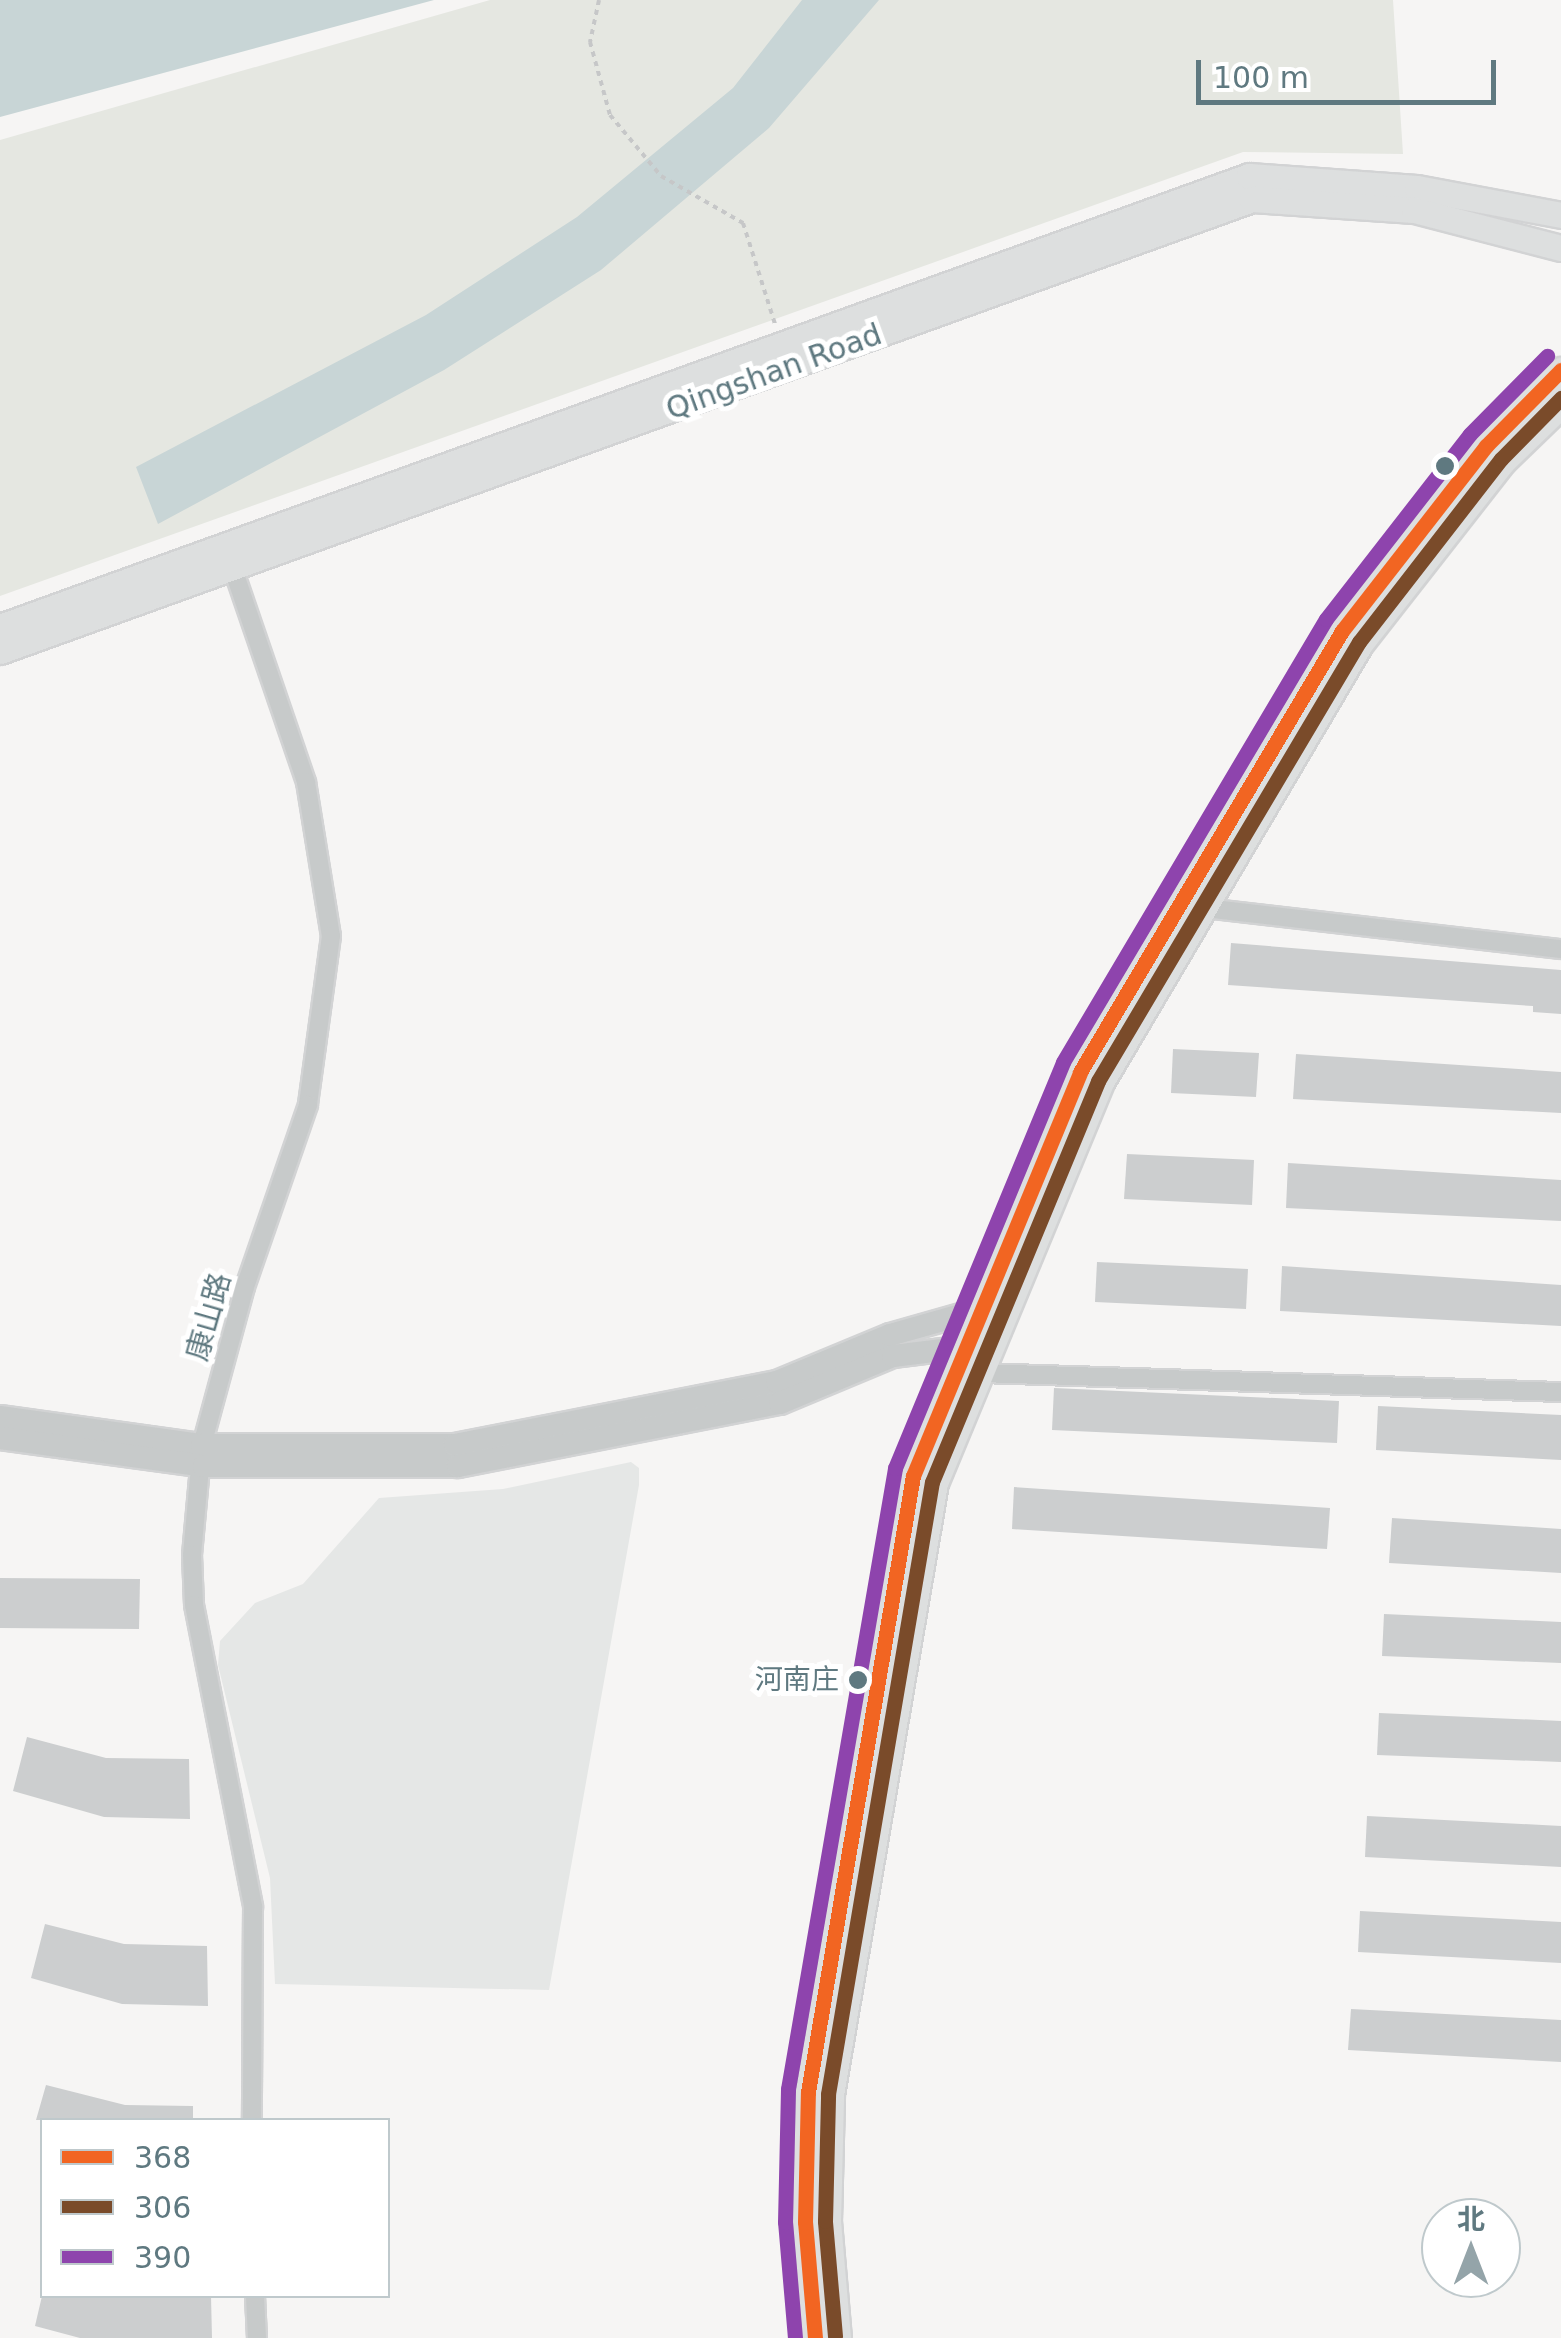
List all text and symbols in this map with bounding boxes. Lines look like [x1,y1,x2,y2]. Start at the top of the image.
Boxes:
scale bar [1201,40,1501,102]
text: 100 m [1213,60,1309,95]
street label: Qingshan Road [661,316,887,428]
unlabelled marker [1435,456,1455,476]
street label: 康山路 [179,1269,239,1365]
place label: 河南庄 [755,1663,839,1697]
marker: 河南庄 [848,1670,868,1690]
legend [40,2118,390,2298]
text: 368 [134,2140,191,2175]
text: 306 [134,2190,191,2225]
north arrow [1421,2198,1521,2298]
text: 北 [1457,2203,1485,2236]
text: 390 [134,2240,191,2275]

